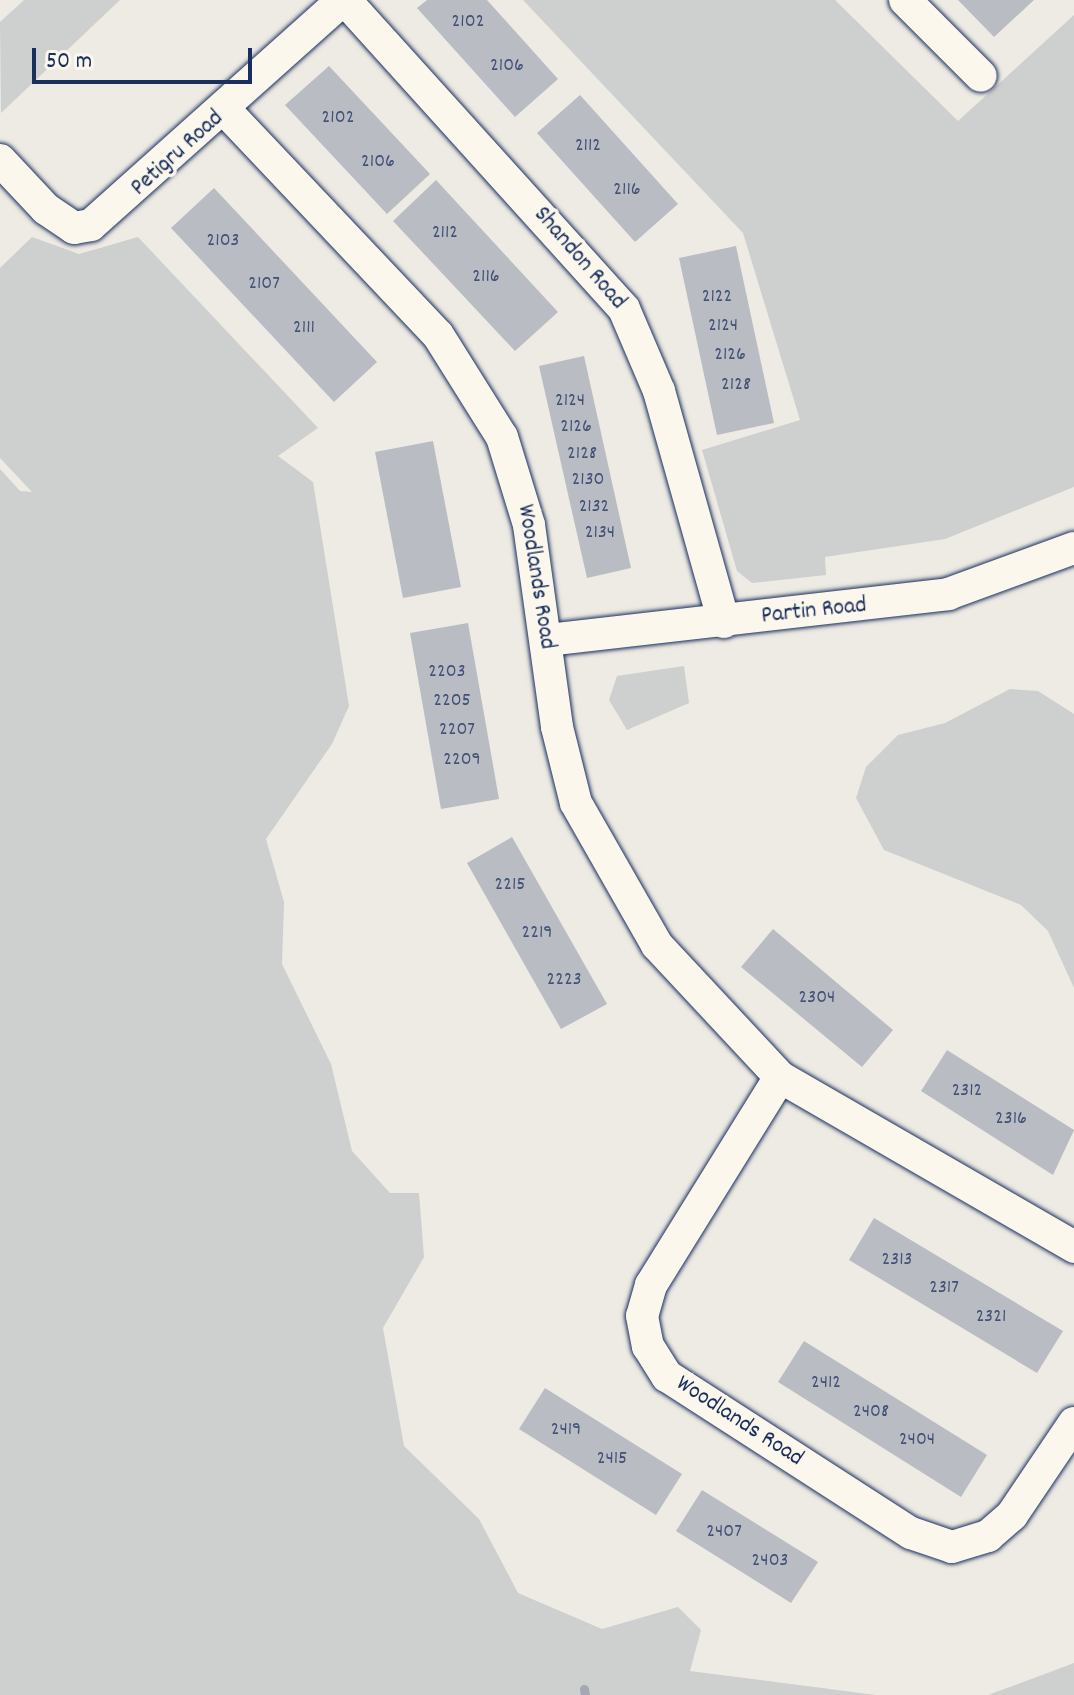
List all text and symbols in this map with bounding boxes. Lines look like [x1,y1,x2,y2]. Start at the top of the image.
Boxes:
house number: 2102 [452,10,484,34]
scale bar [36,32,256,82]
text: 50 m [46,45,92,79]
house number: 2106 [490,54,524,78]
street label: Petigru Road [126,105,230,203]
house number: 2102 [322,106,354,130]
house number: 2112 [575,134,601,158]
house number: 2106 [361,150,395,174]
house number: 2116 [613,178,641,202]
street label: Shandon Road [526,202,632,316]
house number: 2112 [432,221,458,245]
house number: 2103 [207,229,239,253]
house number: 2116 [472,265,500,289]
house number: 2107 [248,272,280,296]
house number: 2122 [702,285,732,309]
house number: 2124 [708,314,738,338]
house number: 2111 [293,316,315,340]
house number: 2126 [714,343,746,367]
house number: 2128 [721,373,751,397]
house number: 2124 [555,389,585,413]
house number: 2126 [560,415,592,439]
house number: 2128 [567,442,597,466]
house number: 2130 [572,468,604,492]
house number: 2132 [579,495,609,519]
street label: Woodlands Road [509,503,561,651]
house number: 2134 [585,521,615,545]
street label: Partin Road [760,592,868,632]
house number: 2203 [428,660,466,684]
house number: 2205 [433,689,471,713]
house number: 2207 [439,718,475,742]
house number: 2209 [443,748,481,772]
house number: 2215 [494,873,526,897]
house number: 2219 [521,921,553,945]
house number: 2223 [546,968,582,992]
house number: 2304 [799,986,835,1010]
house number: 2312 [952,1079,982,1103]
house number: 2316 [995,1107,1027,1131]
house number: 2313 [882,1248,912,1272]
house number: 2317 [929,1276,959,1300]
house number: 2321 [976,1305,1006,1329]
street label: Woodlands Road [670,1370,808,1474]
house number: 2412 [811,1371,841,1395]
house number: 2408 [853,1400,889,1424]
house number: 2419 [551,1418,581,1442]
house number: 2404 [899,1428,935,1452]
house number: 2415 [597,1447,627,1471]
house number: 2407 [706,1520,742,1544]
house number: 2403 [752,1549,788,1573]

